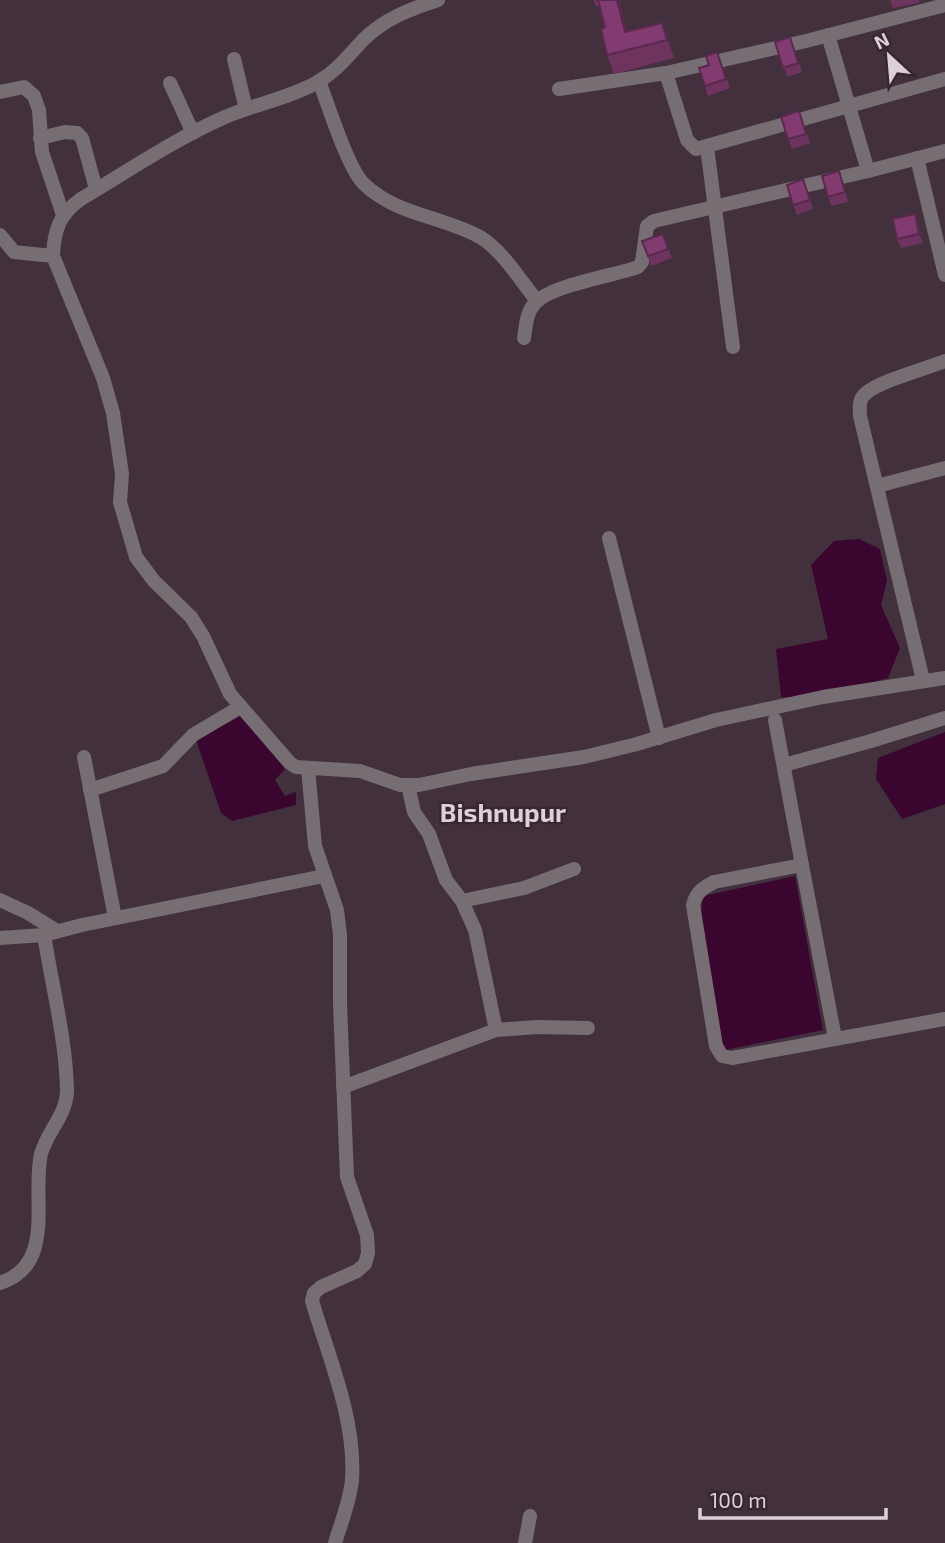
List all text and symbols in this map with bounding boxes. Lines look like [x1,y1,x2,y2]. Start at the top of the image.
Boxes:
north arrow [854,21,924,91]
text: N [870,27,893,54]
district label: Bishnupur [440,796,566,827]
scale bar [700,1476,886,1520]
text: 100 m [710,1487,767,1512]

